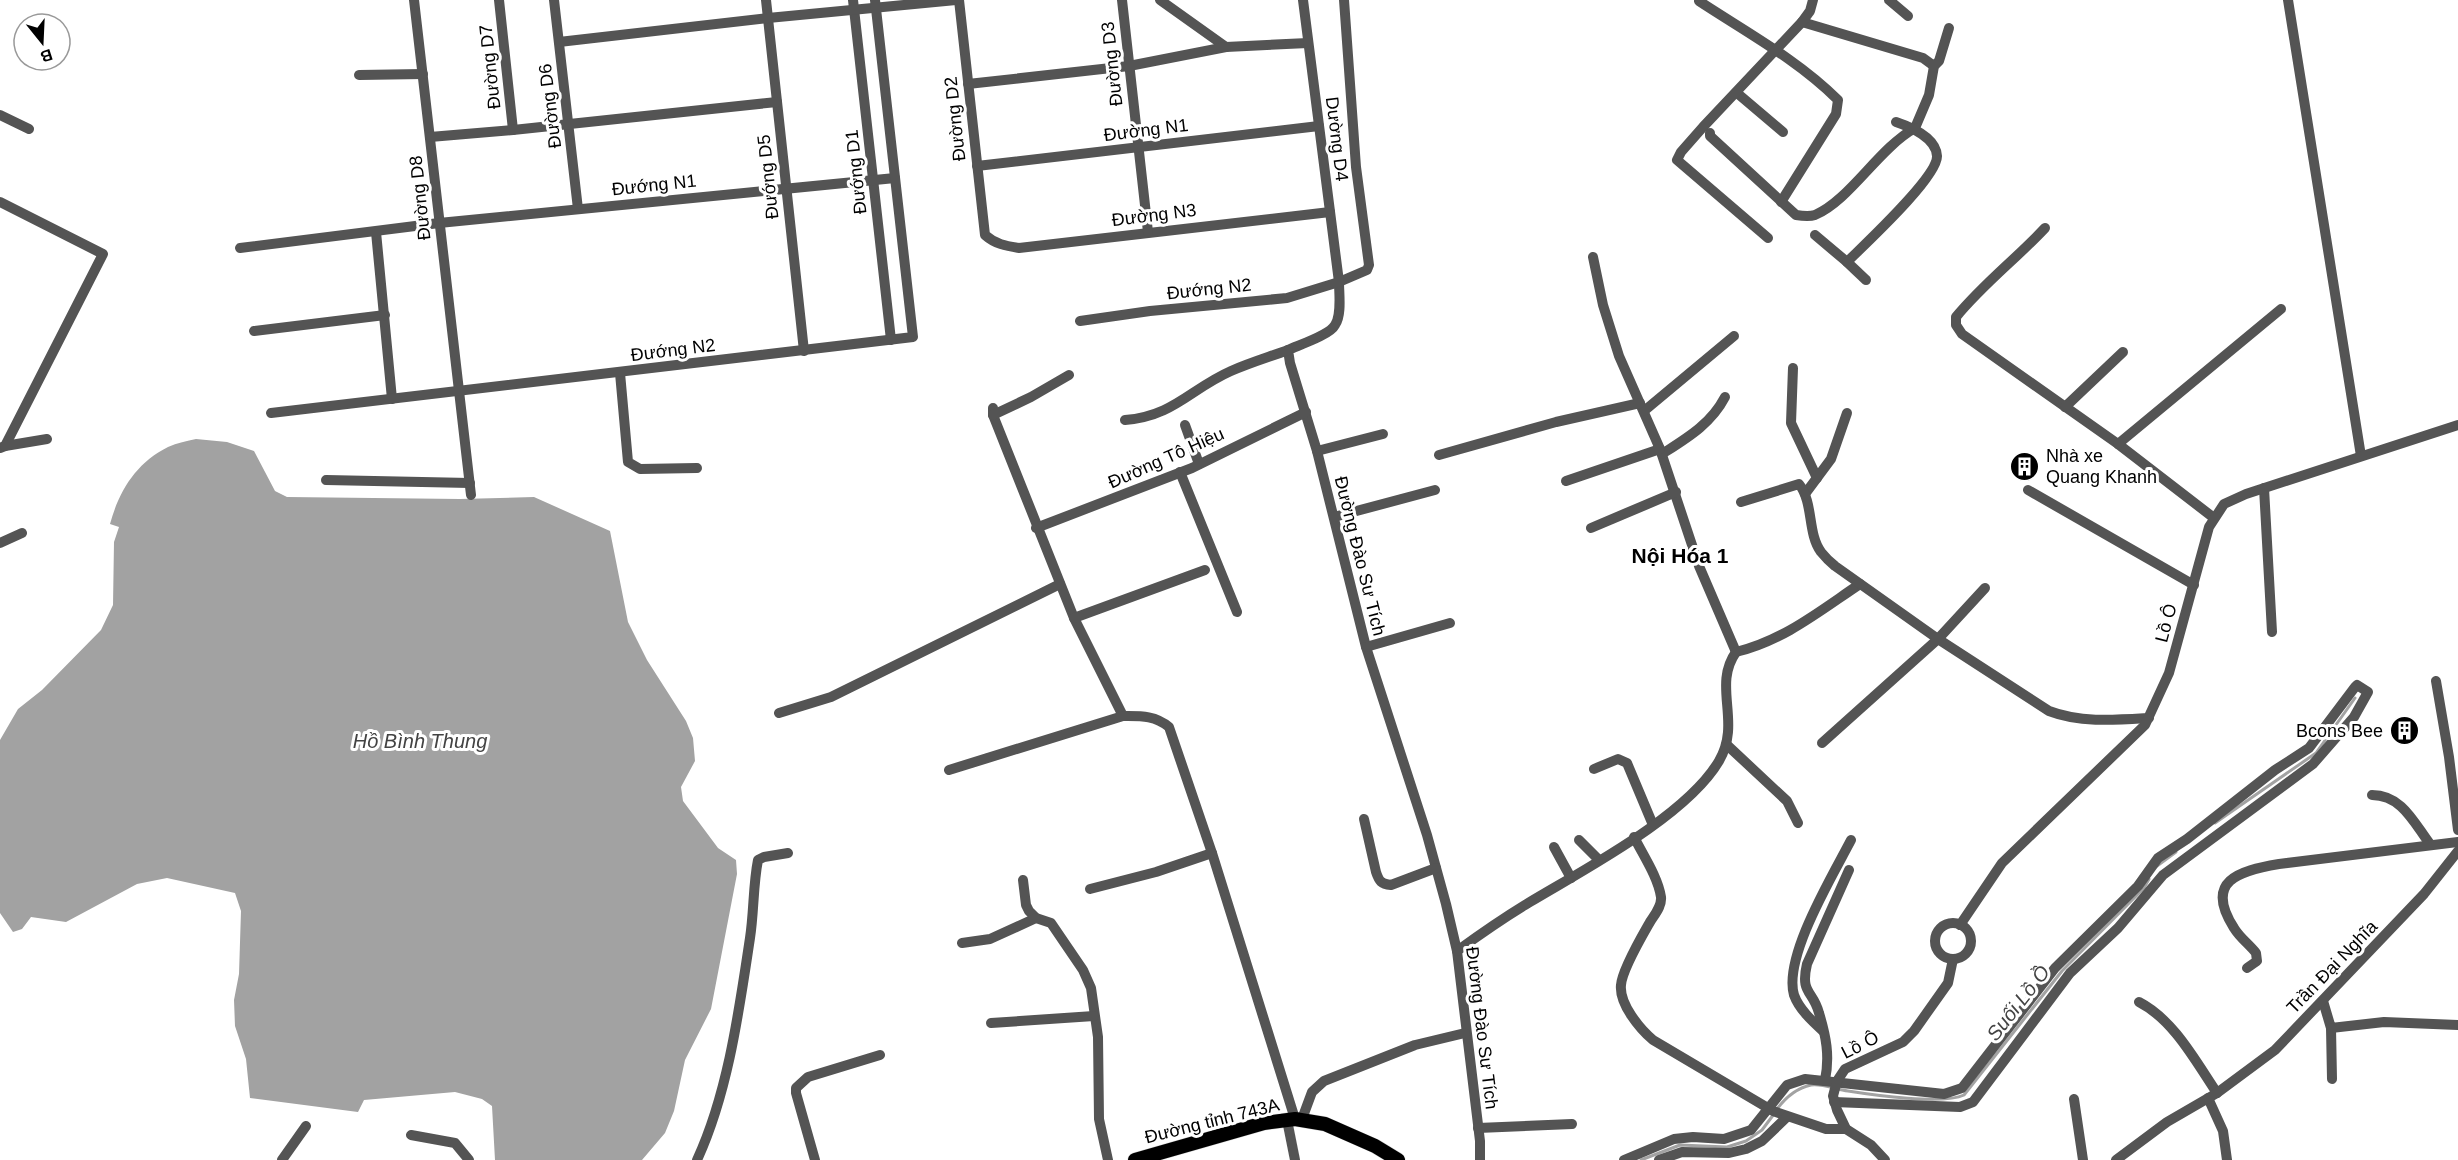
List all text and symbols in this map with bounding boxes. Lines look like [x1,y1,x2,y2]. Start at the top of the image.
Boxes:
north arrow [12,12,72,72]
street label: Đường D3 [1098,21,1126,107]
street label: Đường D7 [476,24,504,110]
text: B [38,46,55,66]
street label: Đường D6 [535,63,565,149]
street label: Đường D2 [941,76,969,162]
street label: Dường D4 [1322,96,1352,182]
street label: Đường N1 [1103,115,1189,145]
street label: Đướng D1 [842,129,870,215]
street label: Đướng D5 [754,134,782,220]
street label: Đường D8 [406,155,434,241]
street label: Đướng N1 [611,171,697,199]
street label: Đường N3 [1111,200,1197,230]
street label: Đướng N2 [1166,275,1252,303]
street label: Đướng N2 [630,335,716,365]
street label: Đường Tô Hiệu [1105,424,1227,492]
place label: Nhà xe Quang Khanh [2046,446,2157,487]
building icon: Nhà xe Quang Khanh [2009,450,2041,482]
street label: Đường Đào Sư Tích [1331,474,1389,638]
district label: Nội Hóa 1 [1632,544,1729,567]
street label: Lồ Ô [2150,601,2181,644]
building icon: Bcons Bee [2388,715,2420,747]
place label: Bcons Bee [2296,721,2383,741]
water label: Hồ Bình Thung [353,730,487,752]
street label: Trần Đại Nghĩa [2283,916,2382,1018]
street label: Đường Đào Sư Tích [1462,946,1502,1110]
water label: Suối Lồ Ồ [1981,961,2054,1045]
street label: Lồ Ô [1838,1026,1882,1063]
street label: Đường tỉnh 743A [1143,1095,1281,1147]

